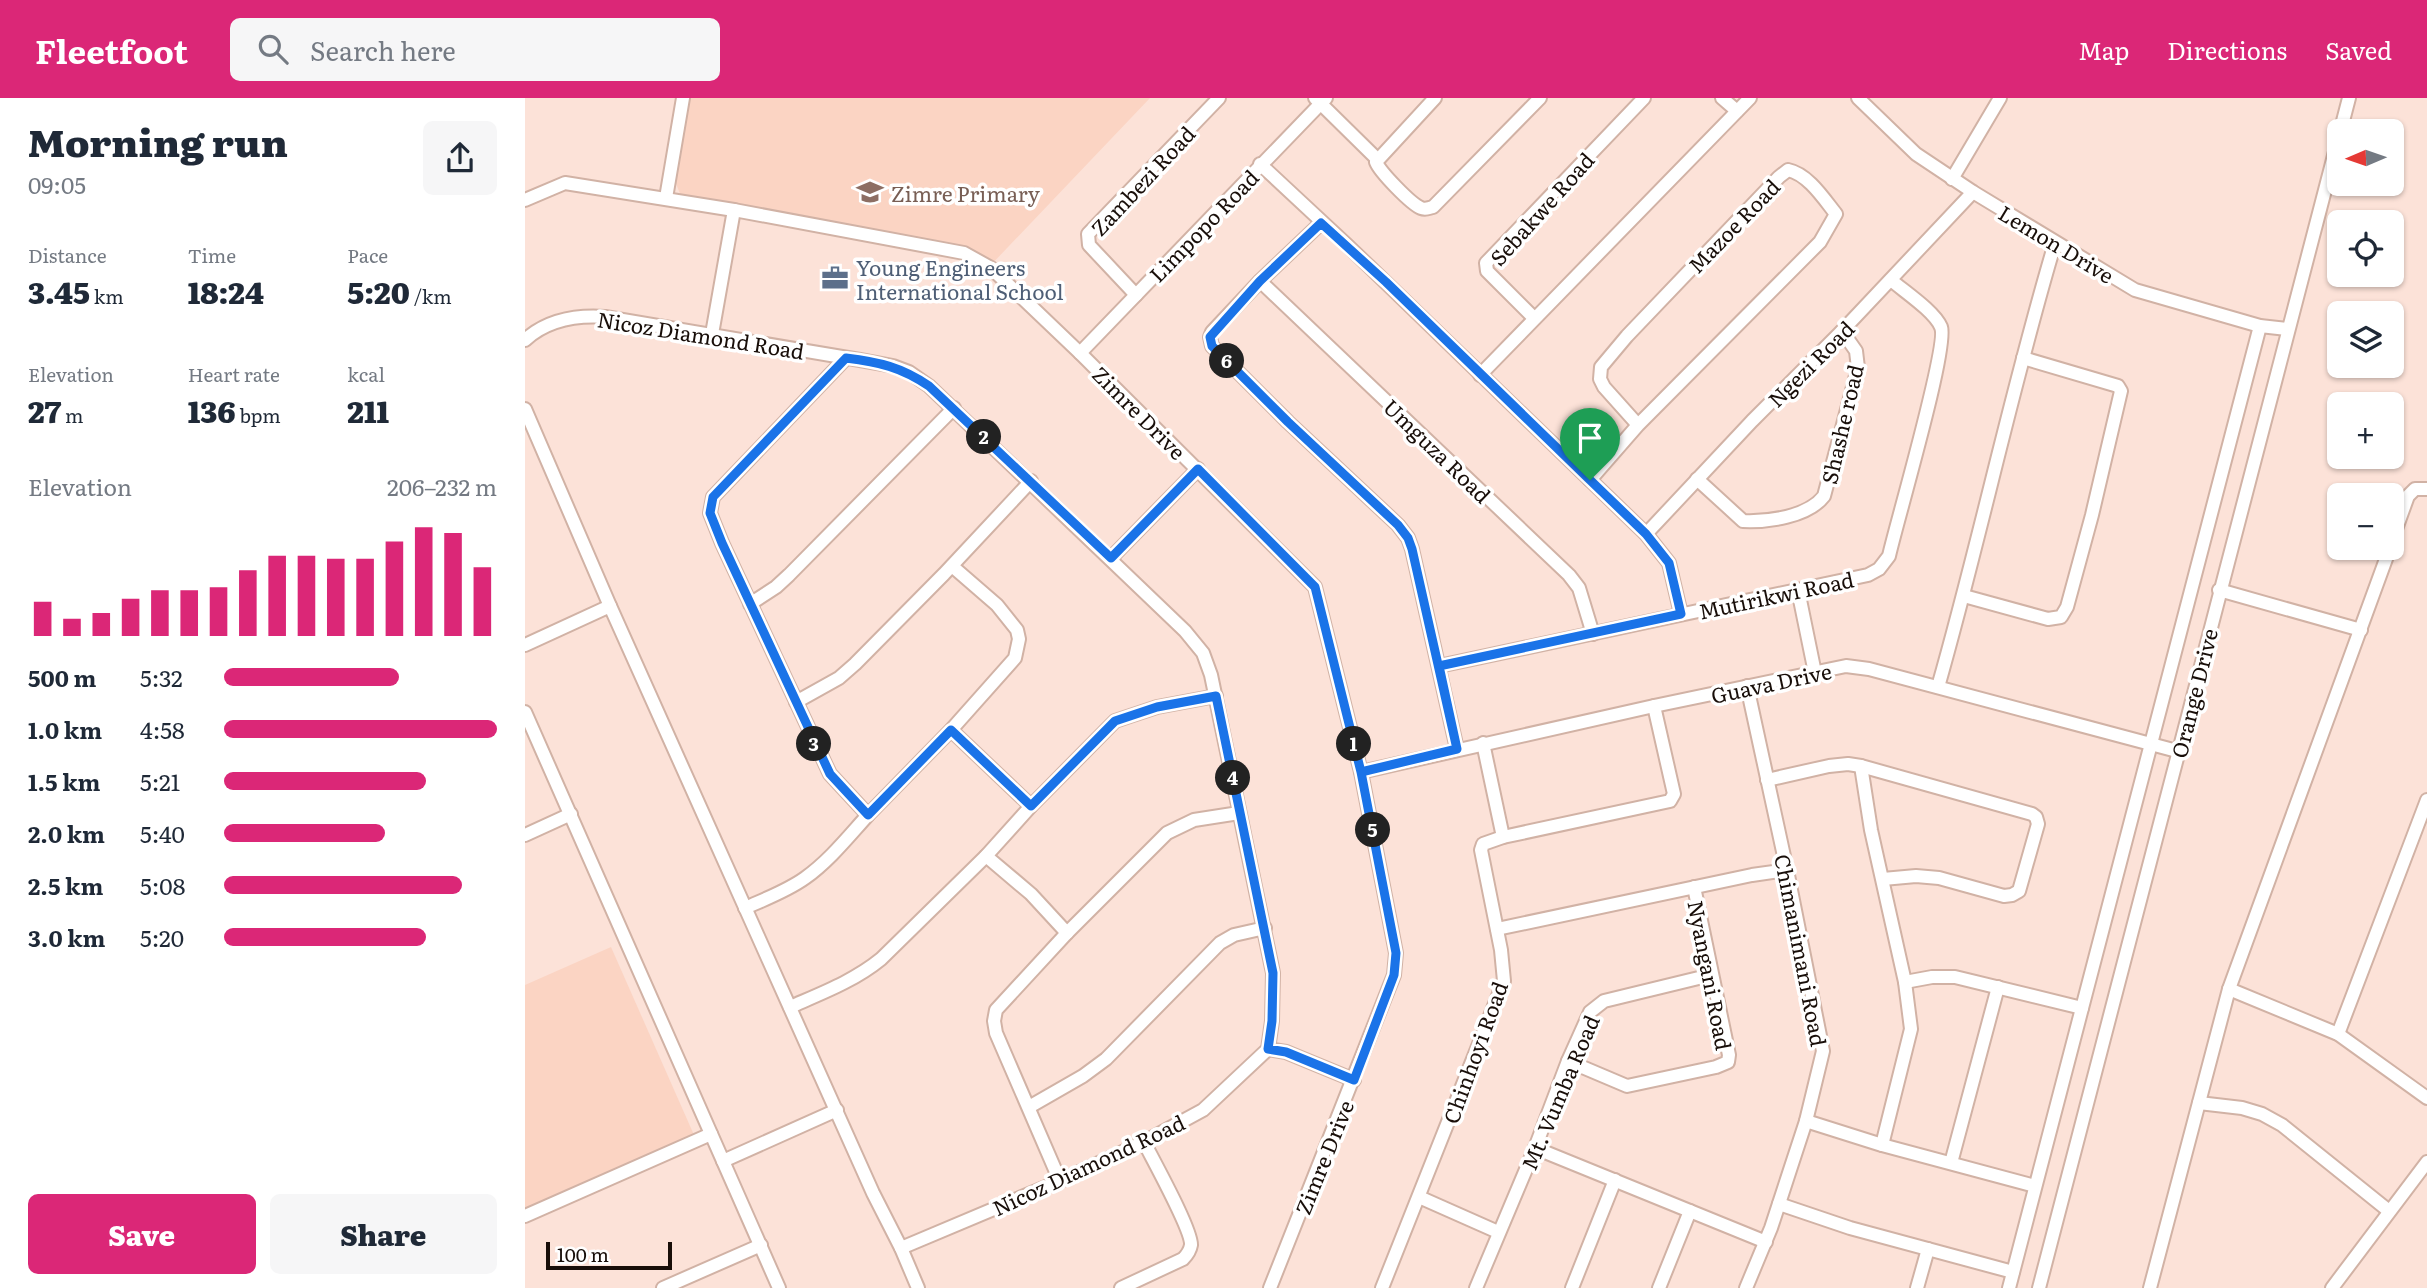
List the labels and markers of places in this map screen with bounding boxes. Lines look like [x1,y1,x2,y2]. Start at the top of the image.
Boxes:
school or university icon: Zimre Primary [855,177,885,207]
place label: Zimre Primary [891,177,1041,208]
place label: Young Engineers International School [856,251,1063,306]
office icon: Young Engineers International School [820,263,850,293]
pin: 6 [1209,344,1245,378]
pin [1560,408,1620,480]
pin: 2 [967,420,1001,454]
pin: 3 [797,726,831,762]
pin: 1 [1337,726,1371,762]
pin: 4 [1215,760,1251,796]
pin: 5 [1355,812,1391,848]

